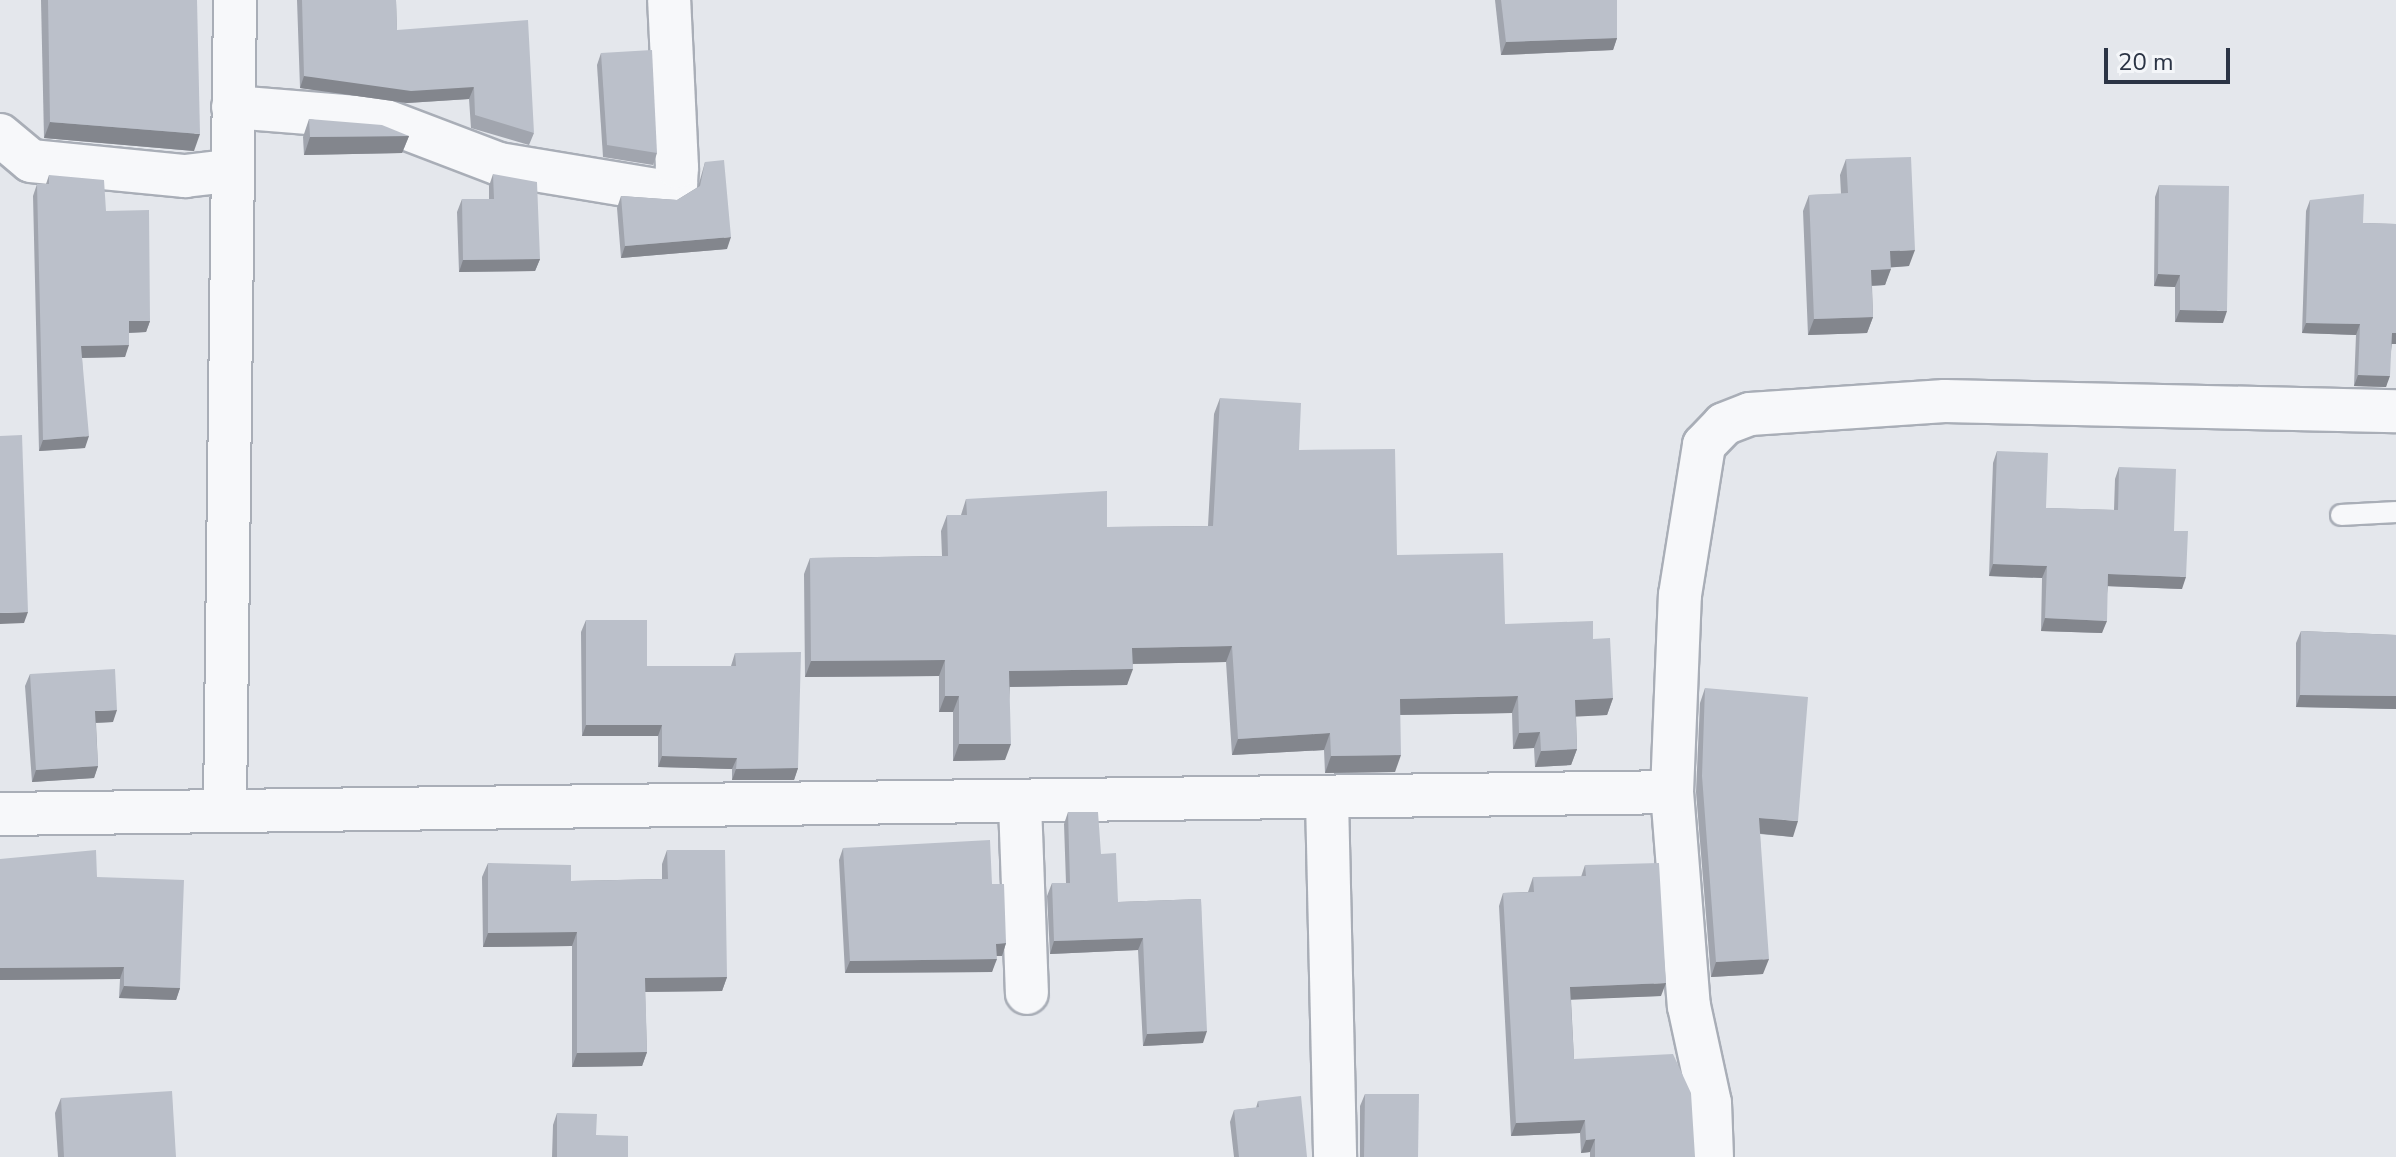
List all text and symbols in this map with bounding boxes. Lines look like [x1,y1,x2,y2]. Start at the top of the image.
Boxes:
scale bar [2108,32,2234,82]
text: 20 m [2118,46,2174,78]

